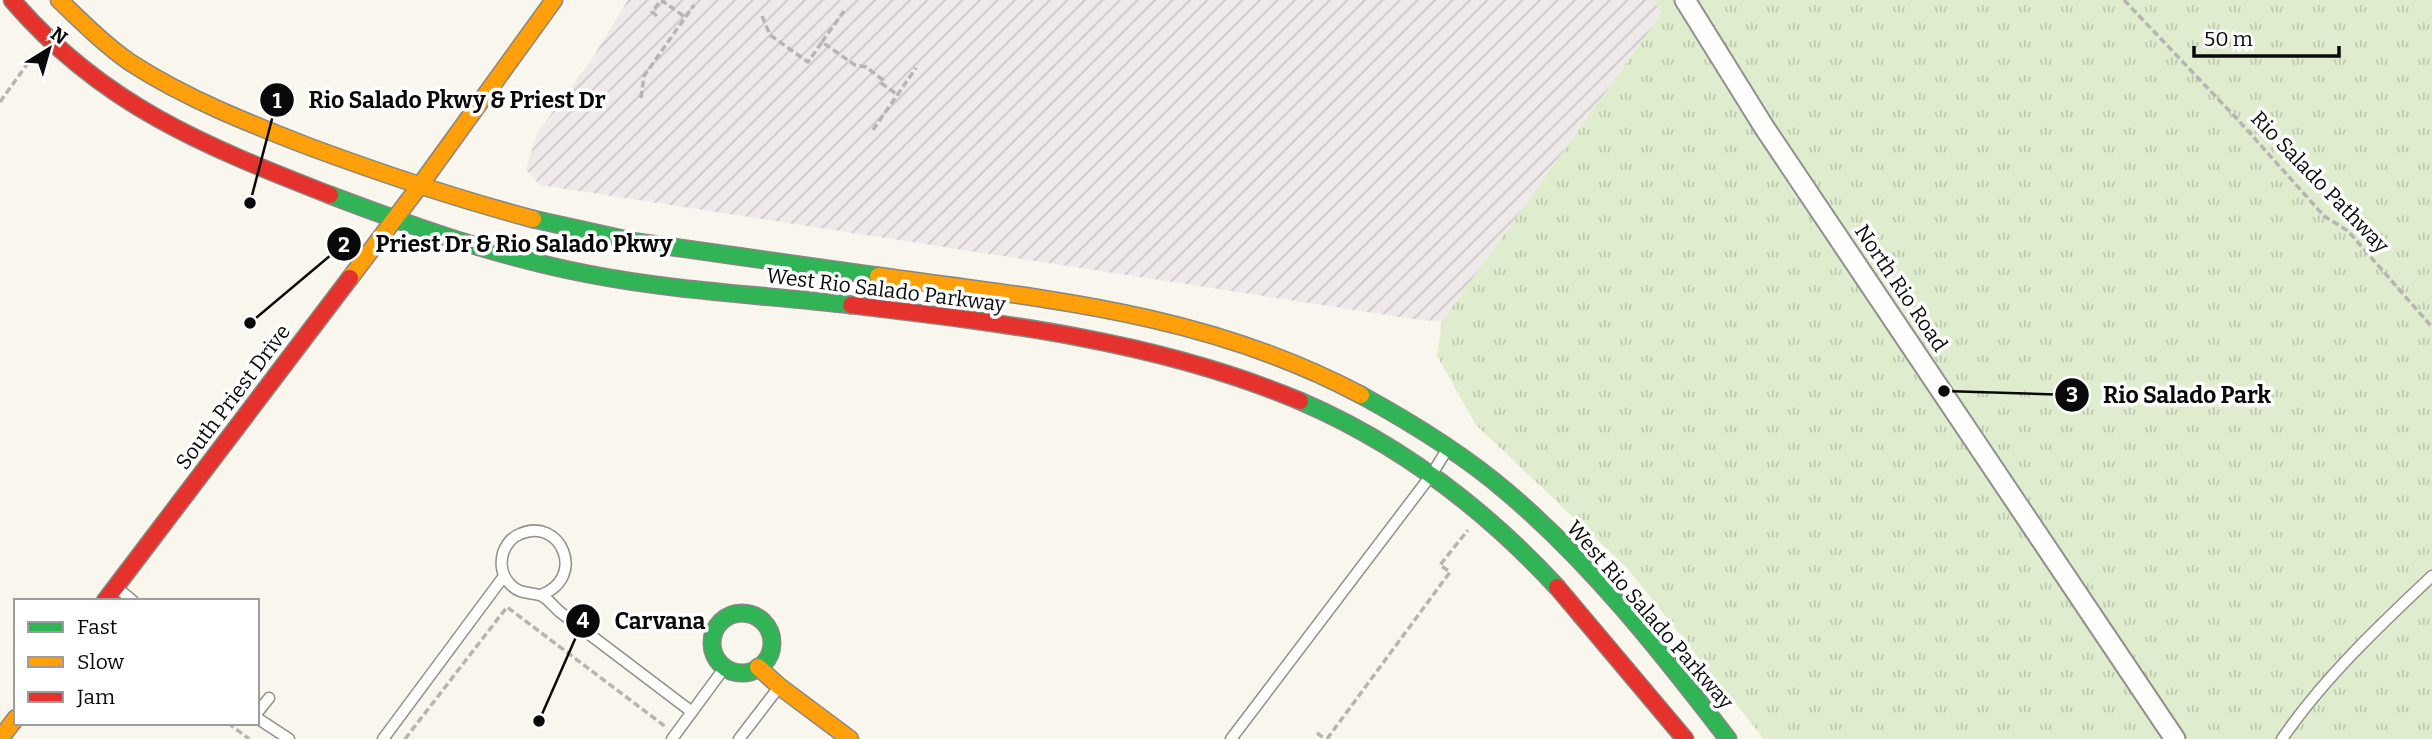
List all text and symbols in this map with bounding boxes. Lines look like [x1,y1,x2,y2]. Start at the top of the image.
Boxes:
north arrow [14,14,84,84]
scale bar [2194,14,2339,58]
text: N [46,22,72,50]
text: 50 m [2204,26,2253,52]
callout: Rio Salado Pkwy & Priest Dr [259,78,619,122]
text: Rio Salado Pkwy & Priest Dr [309,86,606,114]
text: 1 [272,88,282,114]
street label: Rio Salado Pathway [2246,106,2395,259]
street label: North Rio Road [1849,219,1953,357]
callout: Priest Dr & Rio Salado Pkwy [326,222,686,266]
text: Priest Dr & Rio Salado Pkwy [376,230,673,258]
text: 2 [338,232,350,258]
street label: West Rio Salado Parkway [765,262,1008,318]
street label: South Priest Drive [170,319,296,475]
callout: Rio Salado Park [2054,373,2285,417]
text: Rio Salado Park [2103,381,2271,409]
text: 3 [2066,382,2078,408]
street label: West Rio Salado Parkway [1561,515,1740,715]
legend [14,599,259,725]
callout: Carvana [565,599,719,643]
text: Carvana [615,607,705,635]
text: 4 [577,608,590,634]
text: Fast [77,614,118,640]
text: Slow [77,649,124,675]
text: Jam [76,684,115,710]

